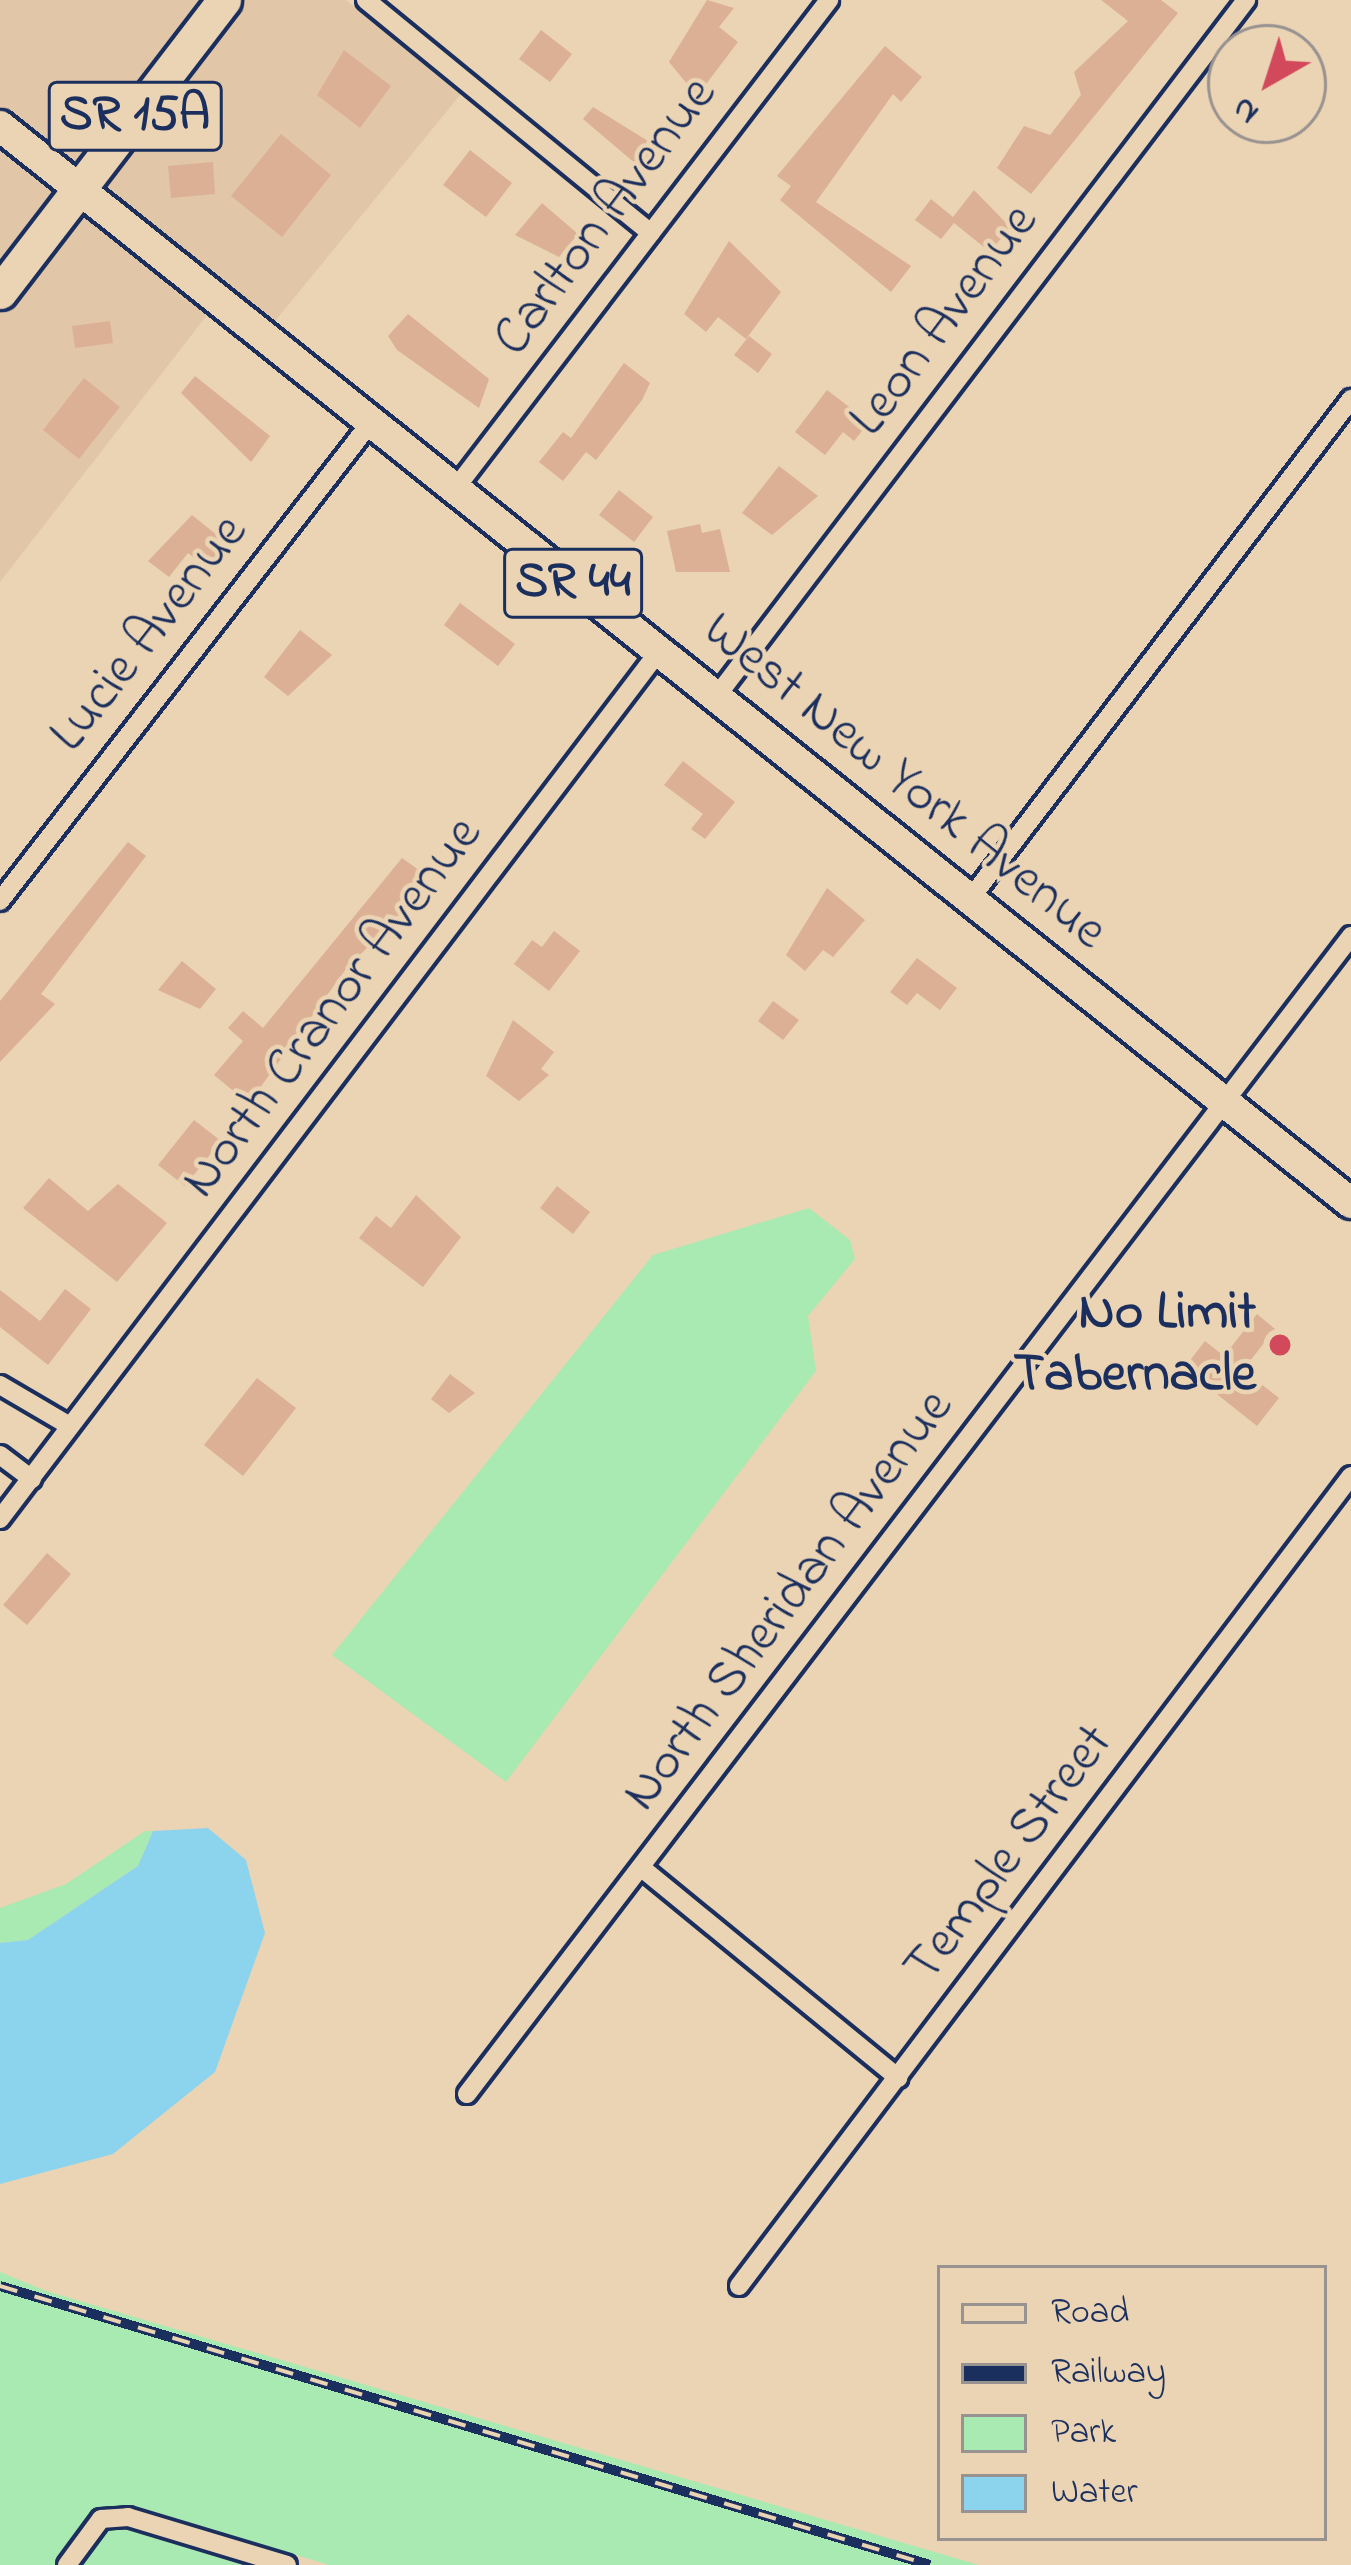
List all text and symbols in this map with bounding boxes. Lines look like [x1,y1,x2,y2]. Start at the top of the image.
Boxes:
north arrow [1207,24,1327,144]
street label: Carlton Avenue [480,65,732,369]
road number: SR 15A [45,71,225,161]
text: N [1222,84,1270,135]
street label: Leon Avenue [837,192,1053,450]
street label: Lucie Avenue [37,502,263,766]
road number: SR 44 [501,538,645,628]
street label: West New York Avenue [689,599,1119,965]
street label: North Cranor Avenue [169,805,497,1211]
place label: No Limit Tabernacle [1013,1282,1256,1408]
marker: No Limit Tabernacle [1267,1332,1293,1358]
street label: North Sheridan Avenue [609,1378,969,1824]
street label: Temple Street [892,1713,1128,1997]
legend [937,2265,1327,2541]
text: Road [1051,2287,1129,2340]
text: Railway [1051,2347,1166,2400]
text: Park [1051,2407,1116,2460]
text: Water [1051,2467,1138,2520]

